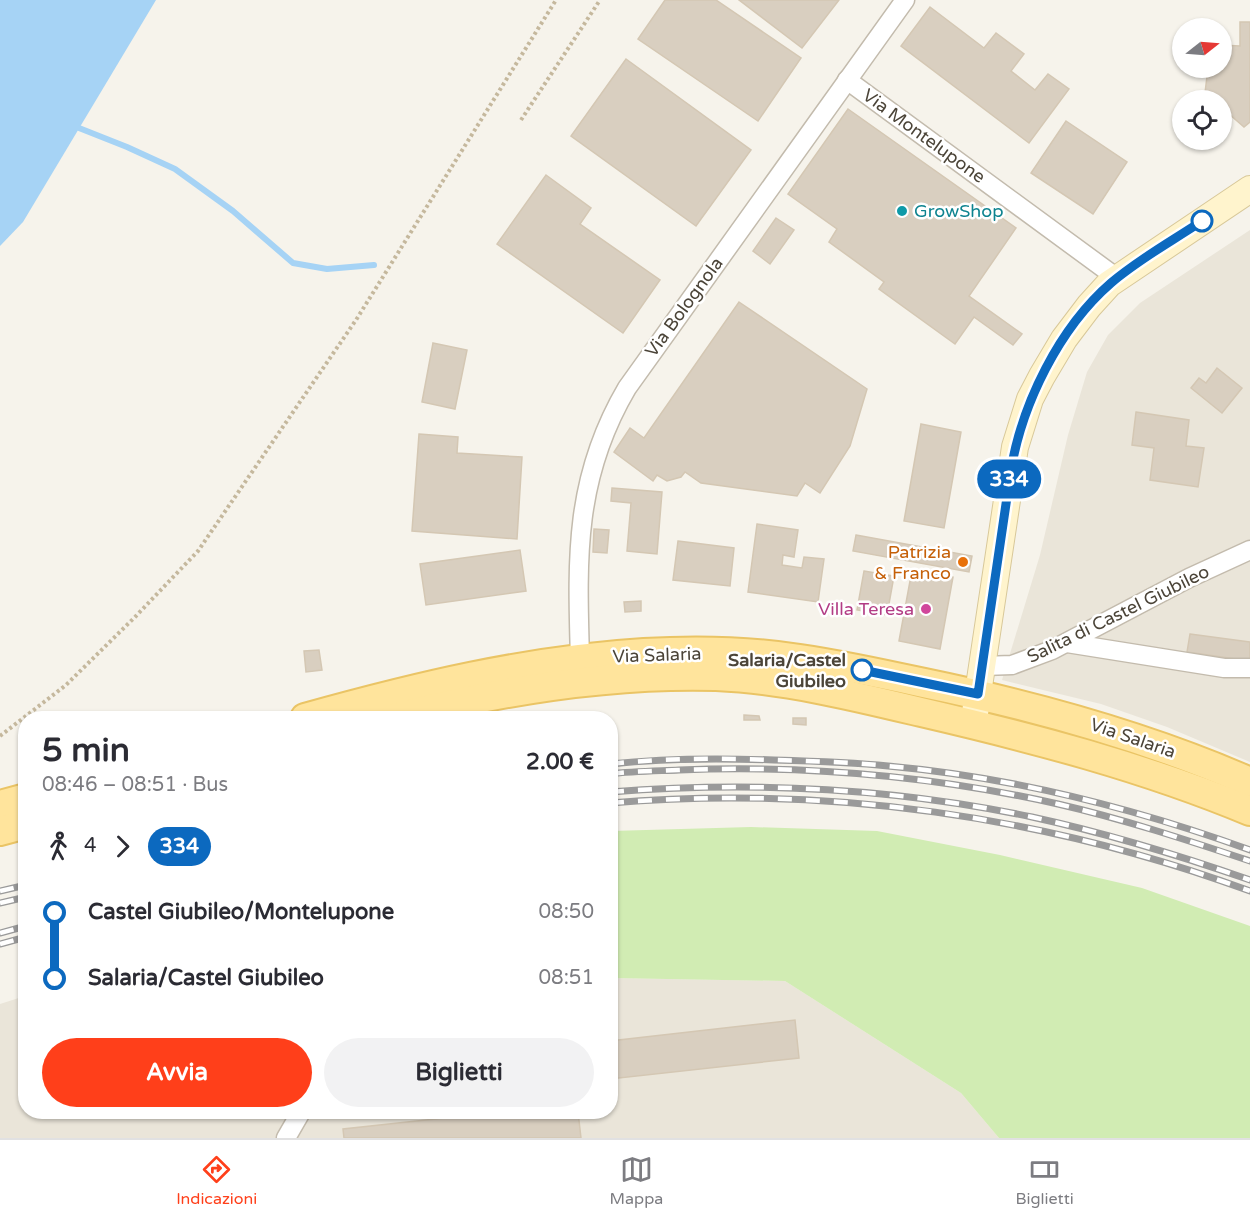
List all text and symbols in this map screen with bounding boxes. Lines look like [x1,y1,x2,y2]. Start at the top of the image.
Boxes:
north arrow [1172,18,1232,78]
map controls [1172,18,1232,150]
street label: Via Montelupone [858,84,990,188]
button: locate [1172,90,1232,150]
place label: GrowShop [914,200,1004,222]
marker: GrowShop [895,204,909,218]
unlabelled marker [1191,210,1213,232]
street label: Via Bolognola [640,253,728,361]
line badge: 334 [974,460,1044,498]
text: 334 [989,467,1029,492]
place label: Patrizia & Franco [874,541,951,584]
marker: Patrizia & Franco [956,555,970,569]
street label: Salita di Castel Giubileo [1023,560,1213,668]
place label: Villa Teresa [818,598,914,620]
marker: Villa Teresa [919,602,933,616]
street label: Via Salaria [612,642,702,668]
place label: Salaria/Castel Giubileo [728,649,846,692]
marker: Salaria/Castel Giubileo [851,659,873,681]
street label: Via Salaria [1087,713,1179,763]
text: 5 min [42,731,130,770]
text: 2.00 € [526,749,594,775]
text: 08:46 – 08:51 · Bus [42,773,228,797]
icon: walk [42,830,75,863]
icon: forward [106,830,139,863]
text: 4 [84,834,97,858]
text: 334 [160,834,199,859]
text: Castel Giubileo/Montelupone [88,899,394,925]
text: 08:50 [539,900,594,924]
text: Salaria/Castel Giubileo [88,965,324,991]
text: 08:51 [539,966,594,990]
button: Avvia [42,1038,312,1107]
button: Biglietti [324,1038,594,1107]
tab: Indicazioni [176,1153,257,1209]
tab: Mappa [610,1153,663,1209]
tab: Biglietti [1016,1153,1074,1209]

